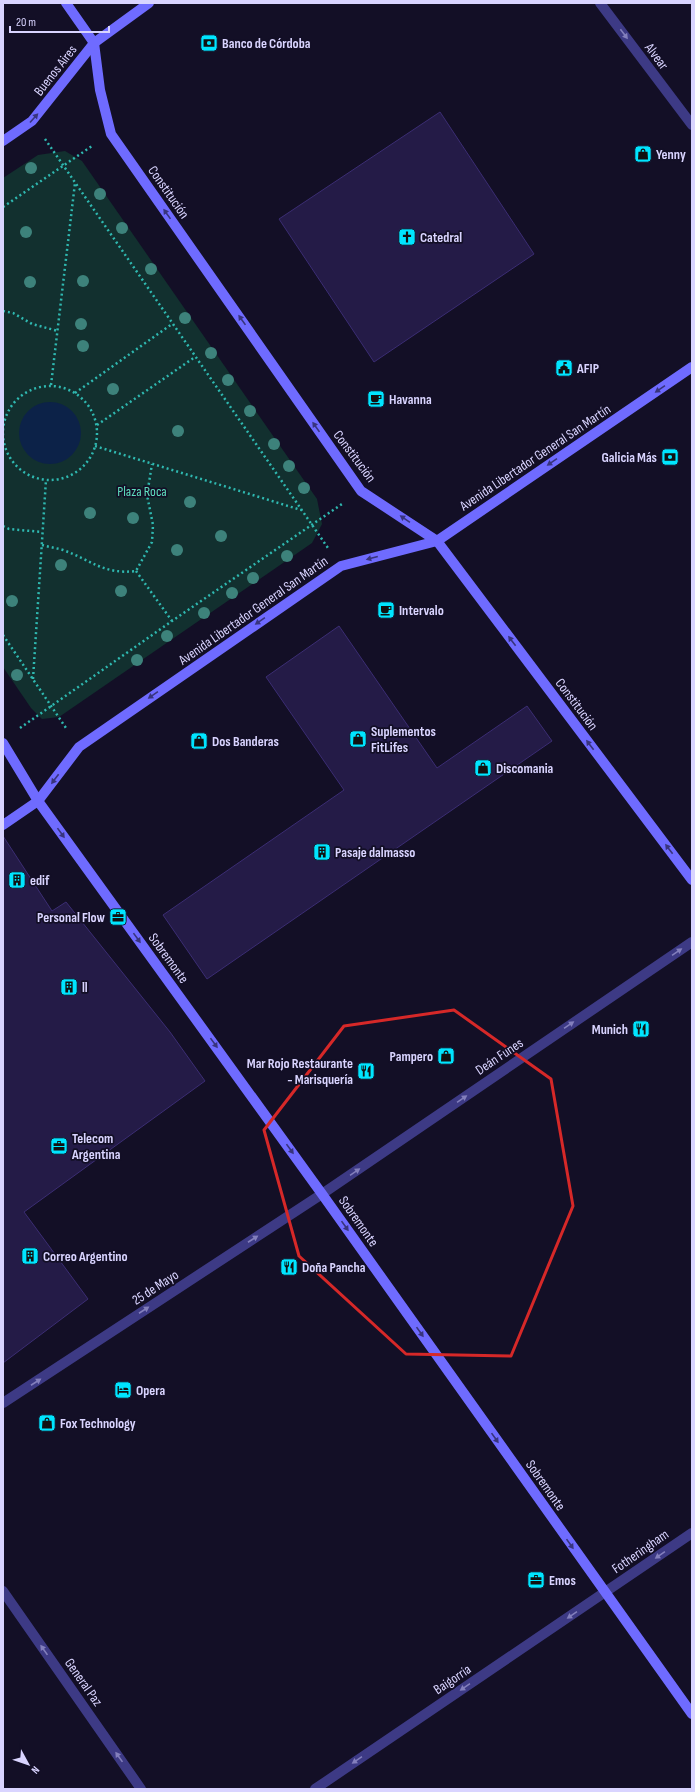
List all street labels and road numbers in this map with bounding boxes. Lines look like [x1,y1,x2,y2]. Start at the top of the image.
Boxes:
street label: Alvear [640,39,672,73]
street label: Buenos Aires [30,42,81,99]
street label: Constitución [144,163,193,222]
street label: Avenida Libertador General San Martín [456,401,614,515]
street label: Constitución [330,427,380,486]
street label: Avenida Libertador General San Martín [175,552,331,669]
street label: Constitución [552,675,602,734]
street label: Sobremonte [145,930,192,987]
street label: Deán Funes [472,1034,526,1079]
street label: Sobremonte [335,1193,382,1250]
street label: 25 de Mayo [129,1266,182,1309]
street label: Sobremonte [522,1457,569,1514]
street label: Fotheringham [609,1526,672,1577]
street label: General Paz [61,1655,106,1709]
street label: Baigorria [430,1661,474,1698]

